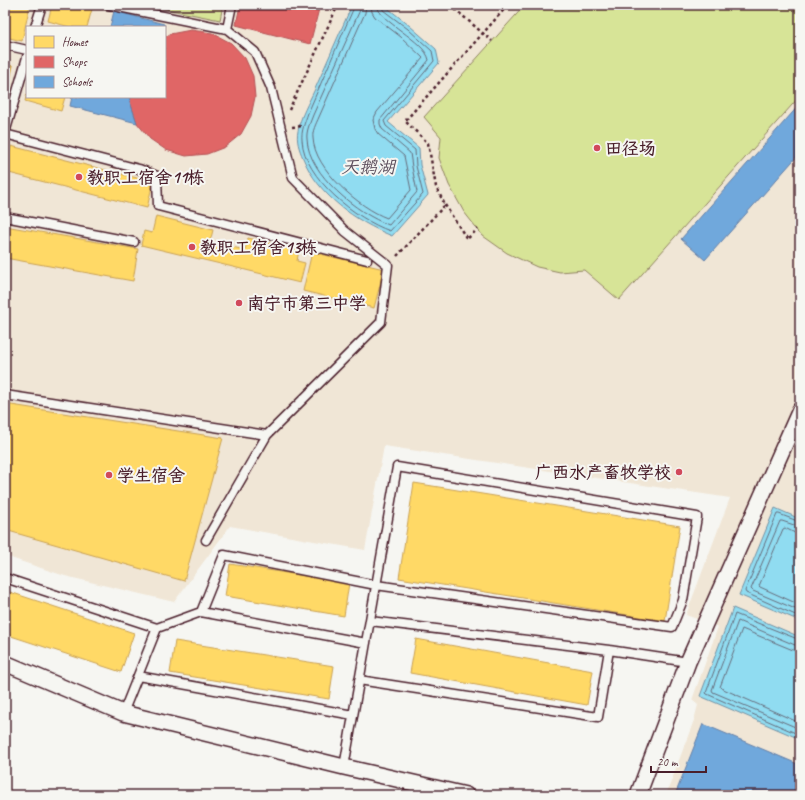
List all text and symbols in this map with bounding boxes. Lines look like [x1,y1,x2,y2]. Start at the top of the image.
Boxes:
legend [26,26,166,98]
text: Homes [62,34,89,50]
text: Shops [62,54,87,70]
text: Schools [62,74,94,90]
place label: 田径场 [605,138,656,159]
marker: 田径场 [592,143,602,153]
water label: 天鹅湖 [341,156,397,178]
place label: 教职工宿舍11栋 [87,167,204,188]
marker: 教职工宿舍11栋 [74,172,84,182]
place label: 教职工宿舍13栋 [200,237,317,258]
marker: 教职工宿舍13栋 [187,242,197,252]
place label: 南宁市第三中学 [247,293,366,314]
marker: 南宁市第三中学 [234,298,244,308]
place label: 广西水产畜牧学校 [535,462,671,483]
place label: 学生宿舍 [117,465,185,486]
marker: 广西水产畜牧学校 [674,467,684,477]
marker: 学生宿舍 [104,470,114,480]
scale bar [651,748,706,774]
text: 20 m [657,754,679,770]

